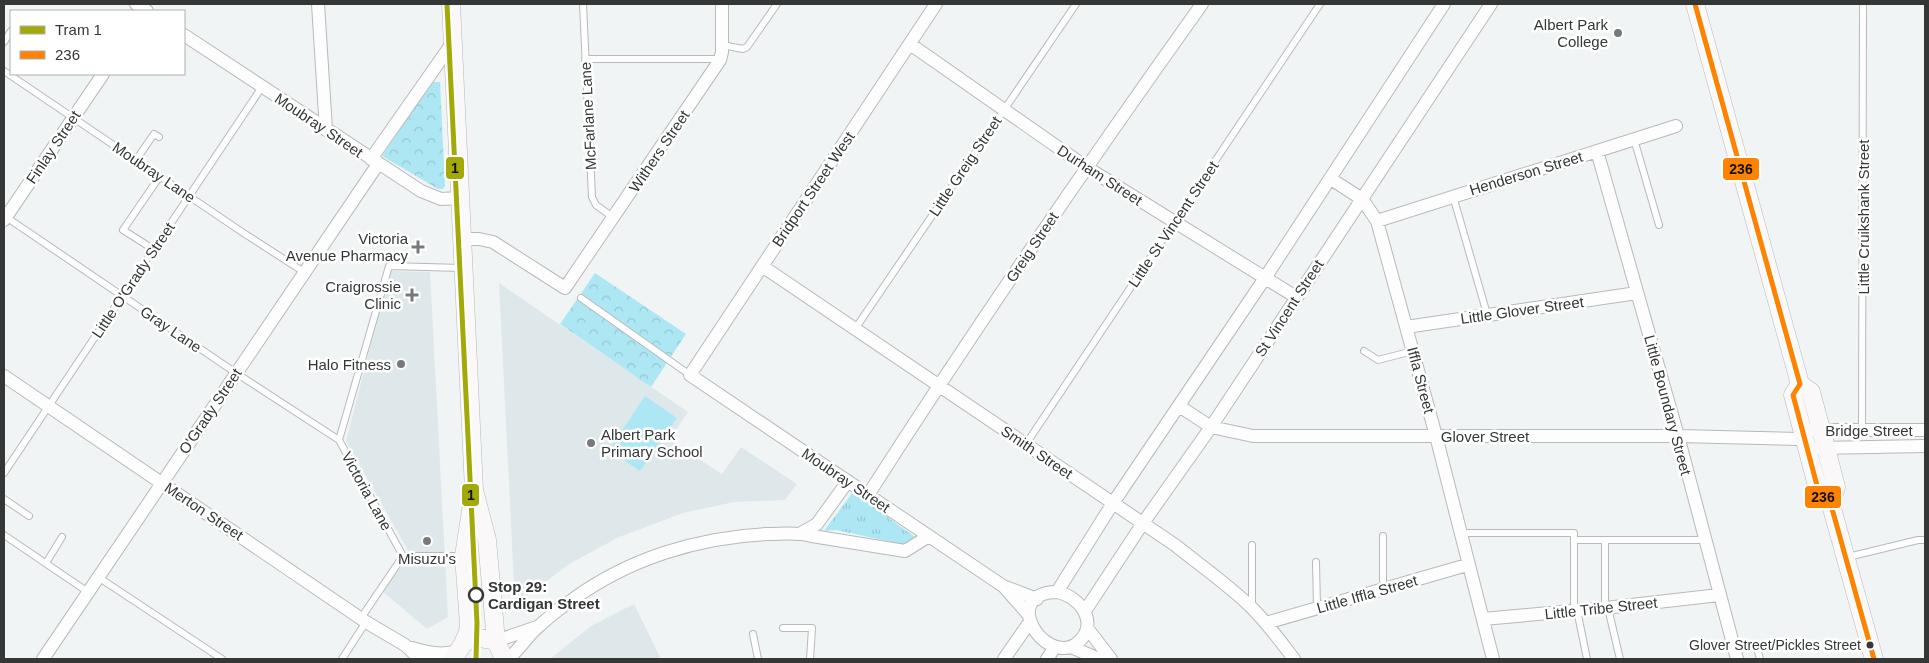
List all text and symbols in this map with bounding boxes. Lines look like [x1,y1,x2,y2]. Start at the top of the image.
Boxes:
legend [10,10,185,75]
place label: Albert Park College [1534,16,1608,50]
text: Tram 1 [55,21,102,38]
marker: Albert Park College [1612,27,1624,39]
text: 236 [55,46,80,63]
street label: McFarlane Lane [577,61,599,171]
street label: Moubray Street [272,89,367,161]
street label: Withers Street [625,106,693,195]
street label: Finlay Street [22,107,84,187]
street label: Little Greig Street [925,112,1005,219]
street label: Bridport Street West [768,128,858,250]
street label: Moubray Lane [109,138,199,206]
street label: Little Cruikshank Street [1855,139,1872,295]
street label: Durham Street [1054,141,1146,209]
street label: Henderson Street [1467,147,1585,198]
line badge: 1 [445,156,465,180]
street label: Little St Vincent Street [1125,157,1222,290]
line badge: 236 [1722,157,1760,181]
text: 1 [451,160,459,176]
text: 236 [1729,161,1753,177]
street label: Greig Street [1002,208,1062,285]
street label: Little O'Grady Street [88,218,178,341]
place label: Victoria Avenue Pharmacy [286,230,409,264]
marker: Victoria Avenue Pharmacy [412,241,424,253]
street label: St Vincent Street [1251,256,1327,360]
place label: Craigrossie Clinic [325,278,401,312]
marker: Craigrossie Clinic [405,288,419,302]
street label: Little Glover Street [1459,293,1586,327]
street label: Gray Lane [137,302,205,356]
street label: Little Boundary Street [1641,333,1695,478]
street label: Iffla Street [1404,345,1438,416]
place label: Halo Fitness [308,356,391,373]
marker: Halo Fitness [395,358,407,370]
street label: O'Grady Street [175,364,245,457]
street label: Smith Street [998,422,1077,483]
street label: Bridge Street [1825,422,1914,439]
place label: Albert Park Primary School [601,426,703,460]
street label: Glover Street [1441,428,1530,445]
marker: Albert Park Primary School [585,437,597,449]
street label: Moubray Street [799,444,894,516]
street label: Victoria Lane [338,449,396,533]
street label: Merton Street [162,479,247,544]
line badge: 1 [461,483,480,507]
line badge: 236 [1804,485,1842,509]
text: 1 [467,487,475,503]
text: 236 [1811,489,1835,505]
marker: Misuzu's [421,535,433,547]
place label: Misuzu's [398,550,456,567]
street label: Little Iffla Street [1315,571,1420,616]
place label: Stop 29: Cardigan Street [488,578,600,612]
marker: Stop 29: Cardigan Street [468,587,484,603]
street label: Little Tribe Street [1544,594,1659,622]
place label: Glover Street/Pickles Street [1689,637,1861,653]
marker: Glover Street/Pickles Street [1865,640,1875,650]

